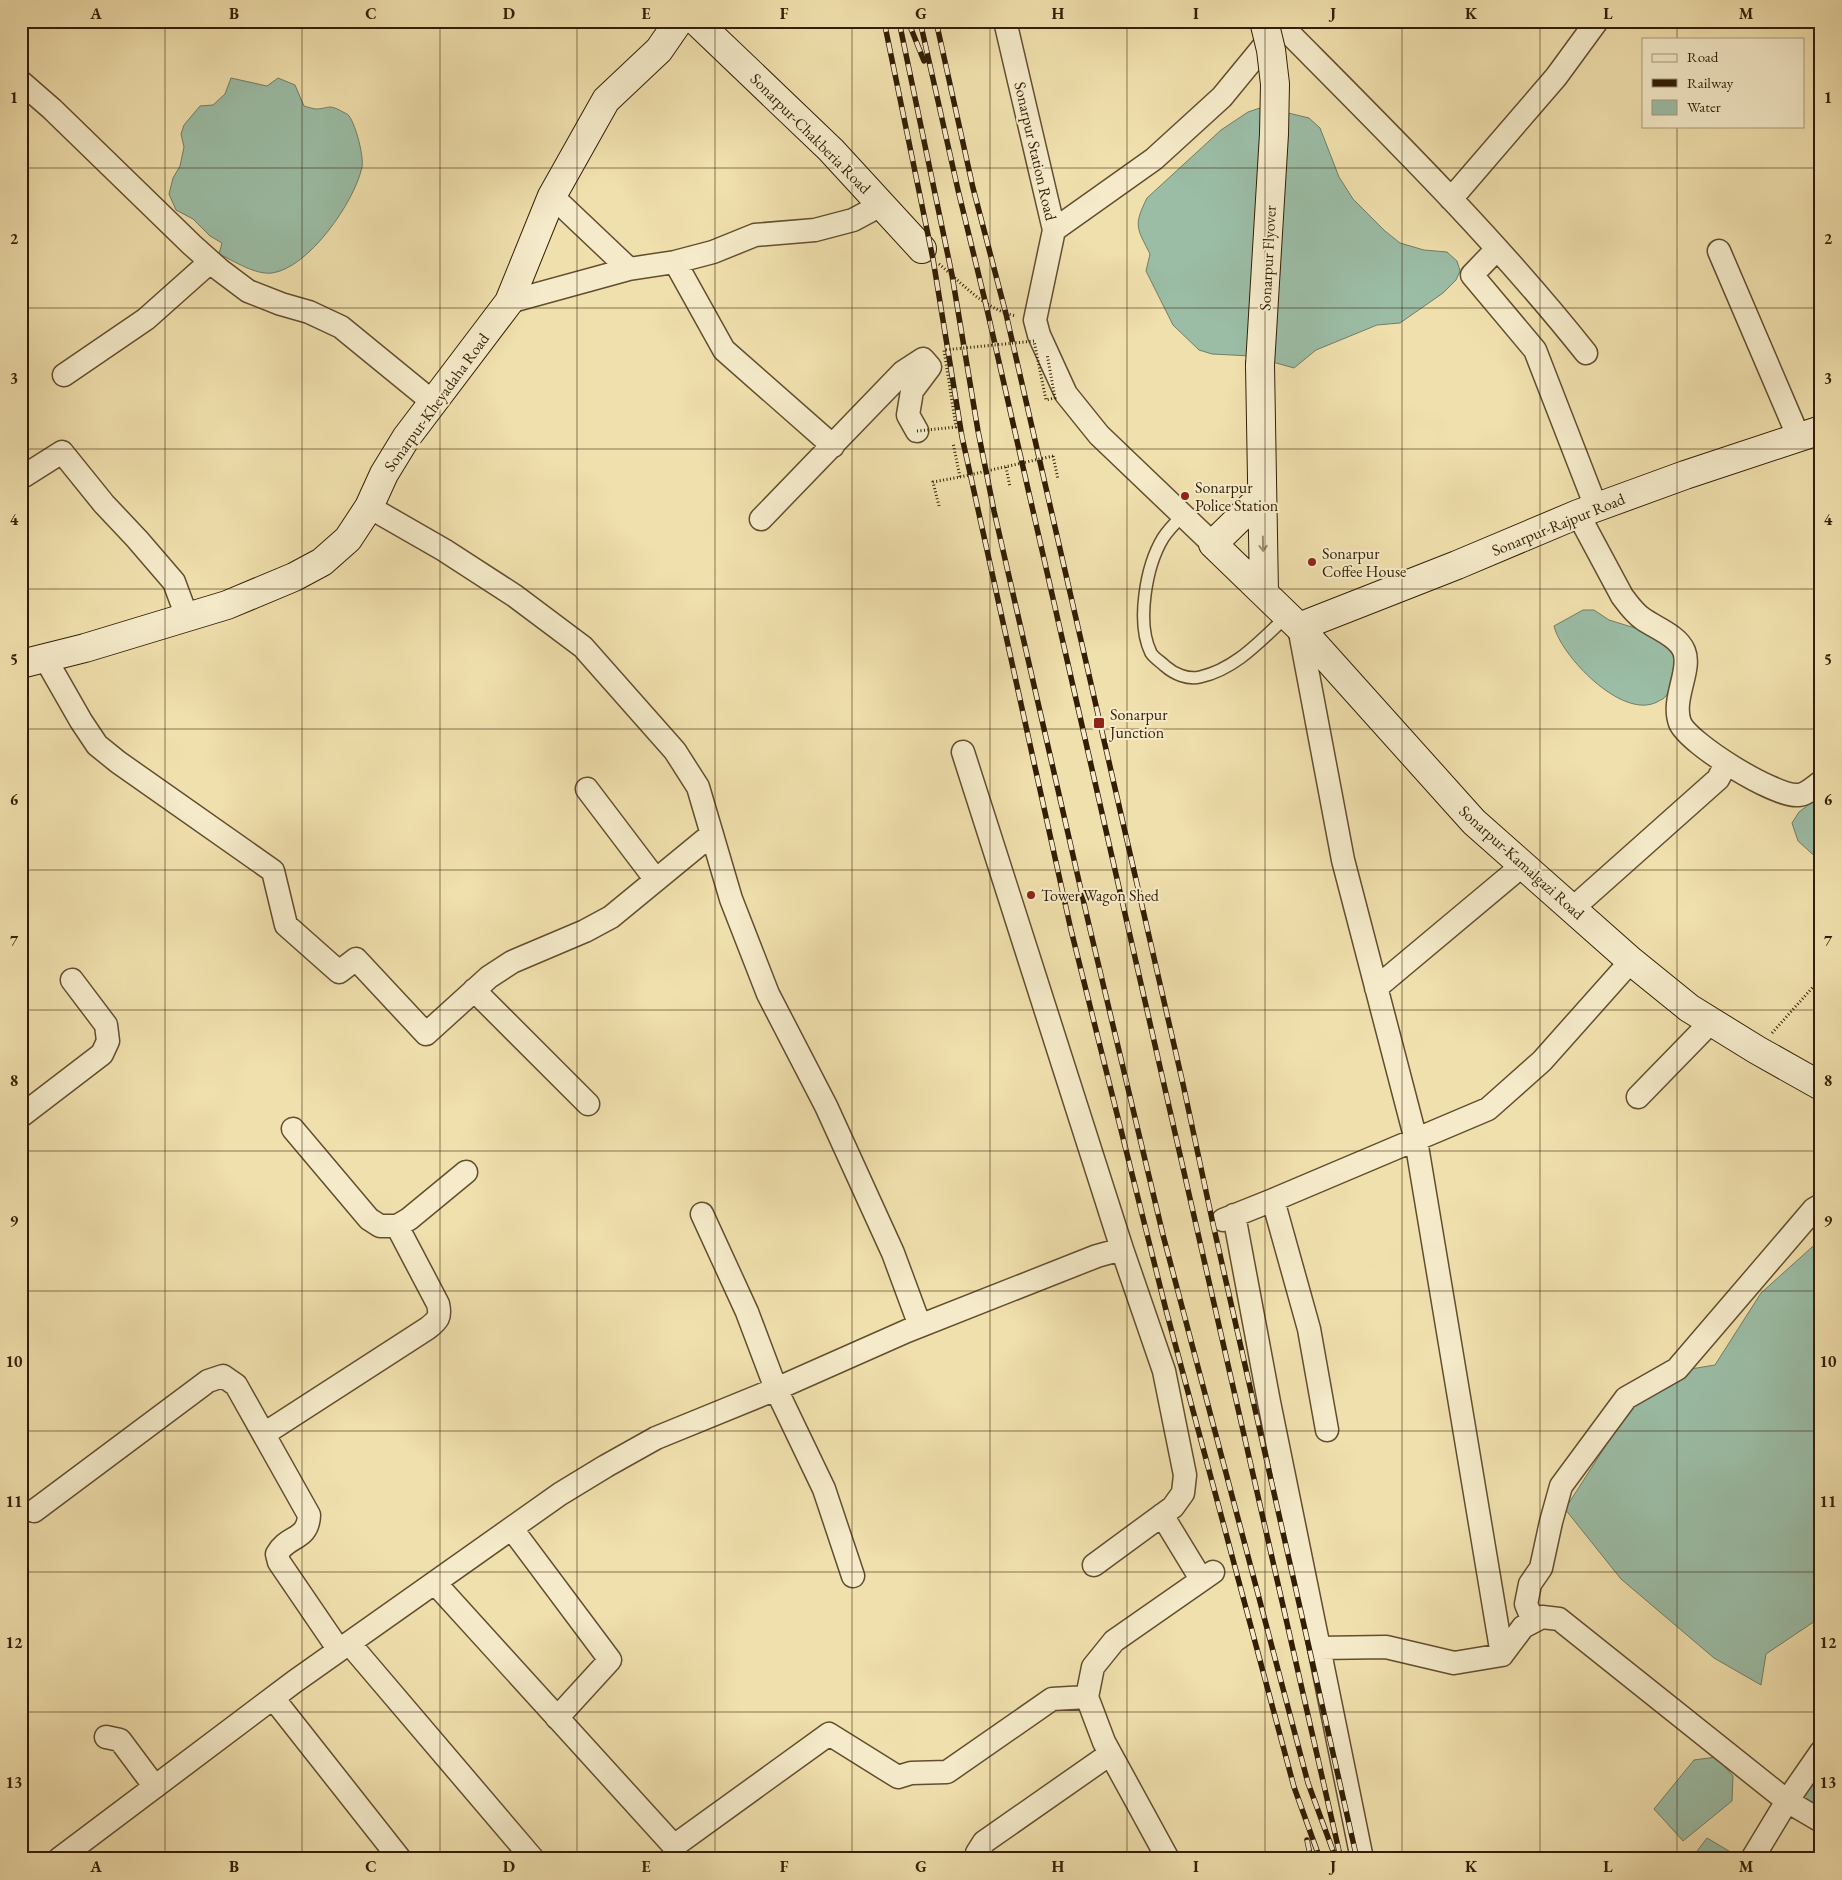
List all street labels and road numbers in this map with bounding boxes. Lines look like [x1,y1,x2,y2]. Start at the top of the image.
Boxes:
street label: Sonarpur-Chakberia Road [746,69,876,199]
street label: Sonarpur Station Road [1009,80,1062,223]
street label: Sonarpur Flyover [1254,204,1281,311]
street label: Sonarpur-Kheyadaha Road [379,328,494,476]
street label: Sonarpur-Rajpur Road [1488,488,1629,561]
street label: Sonarpur-Kamalgazi Road [1455,800,1589,925]

